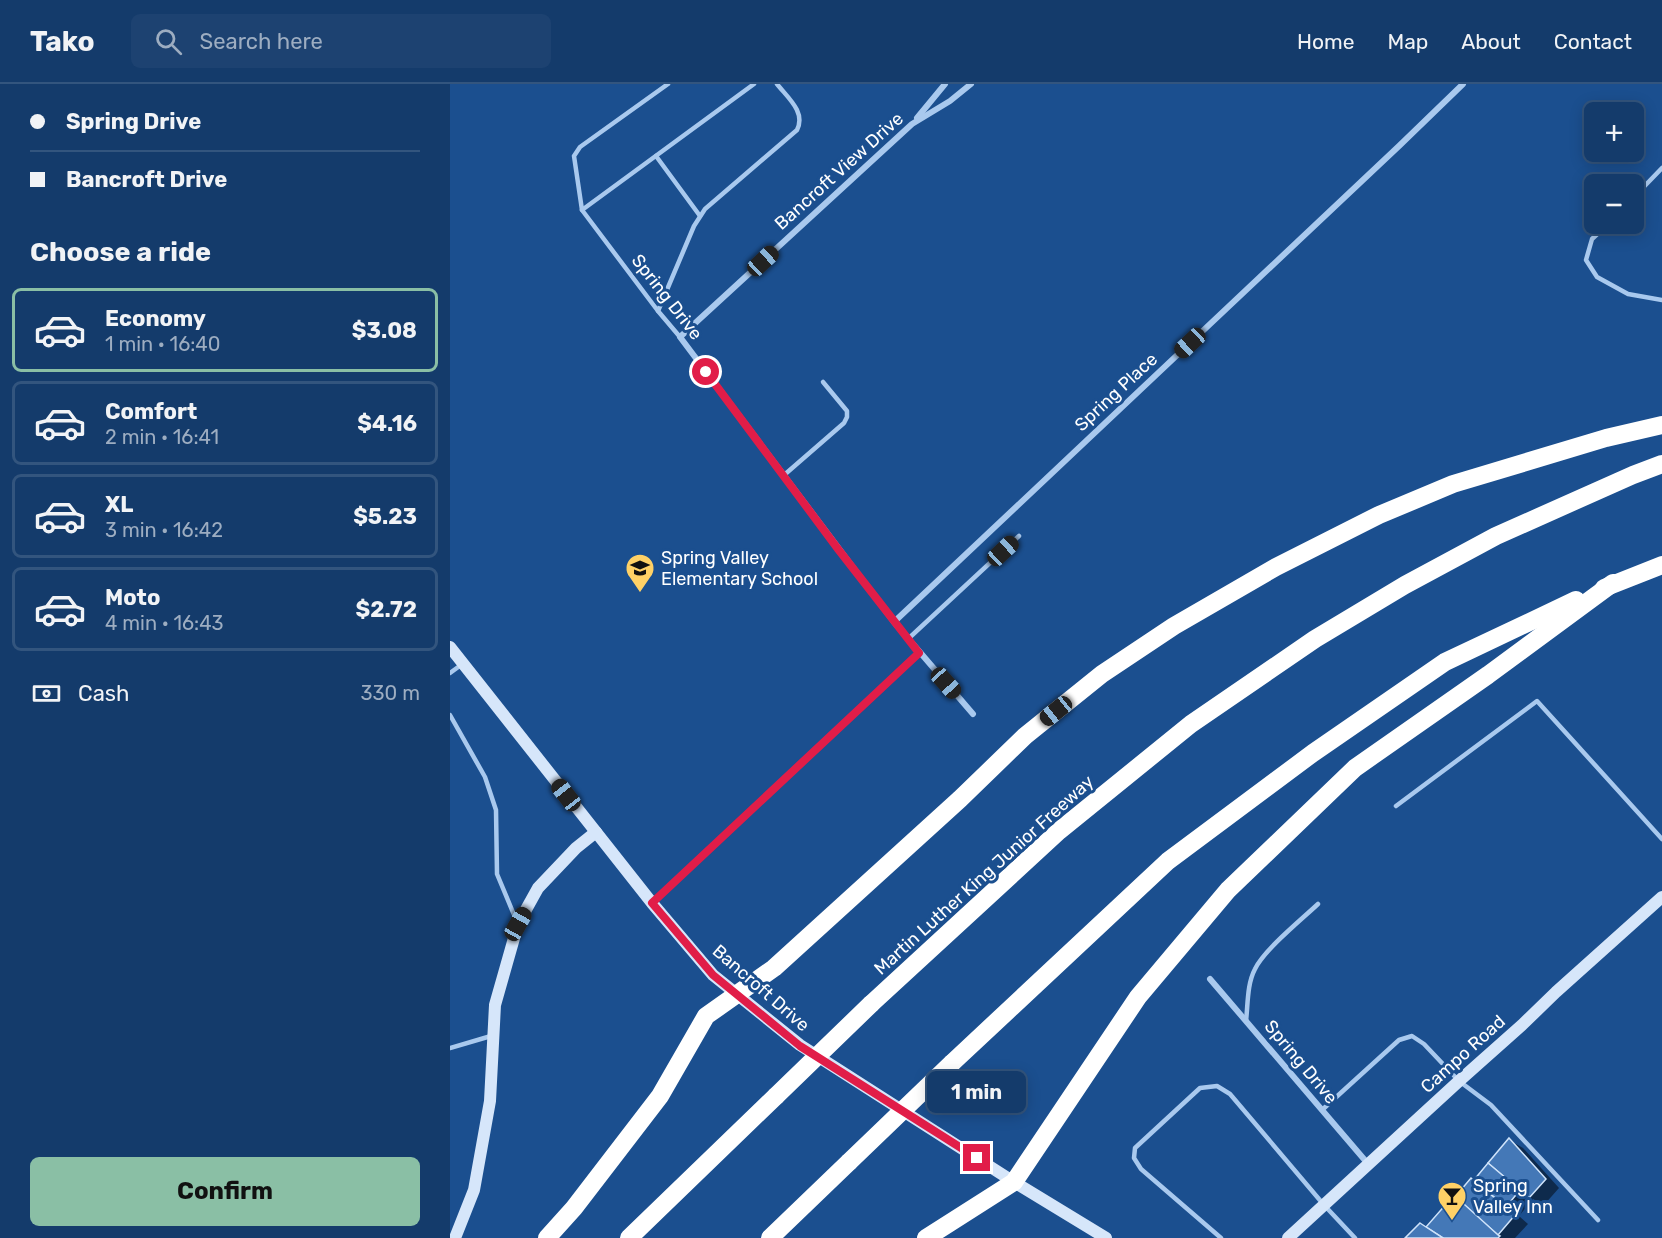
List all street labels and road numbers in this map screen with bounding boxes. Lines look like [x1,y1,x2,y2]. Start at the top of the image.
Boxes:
street label: Bancroft View Drive [770,108,908,234]
street label: Spring Drive [627,250,707,344]
street label: Spring Place [1070,348,1162,436]
street label: Martin Luther King Junior Freeway [870,770,1098,979]
street label: Bancroft Drive [708,940,814,1036]
street label: Campo Road [1416,1010,1510,1098]
street label: Spring Drive [1260,1016,1342,1108]

